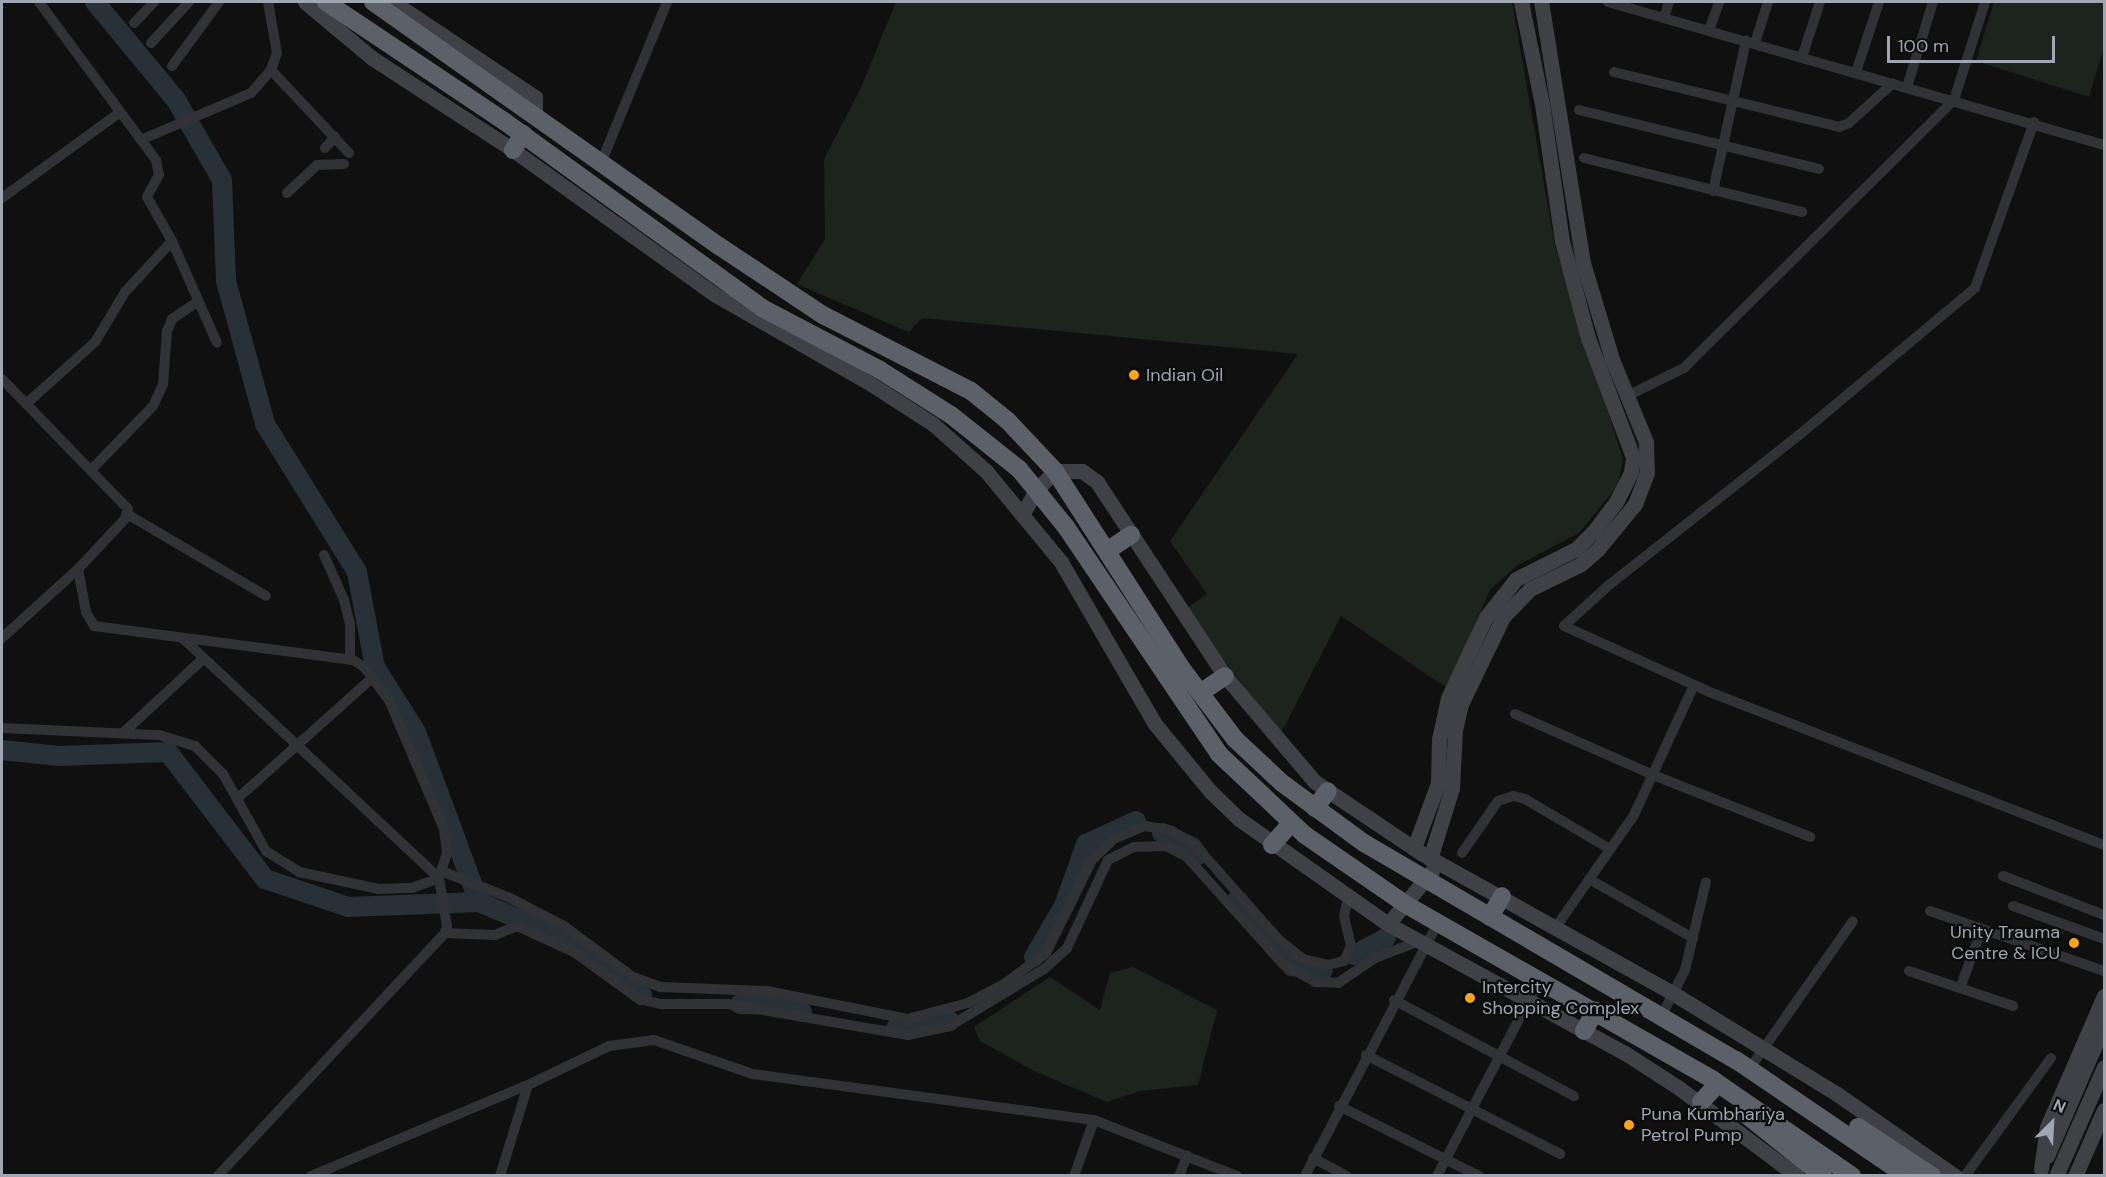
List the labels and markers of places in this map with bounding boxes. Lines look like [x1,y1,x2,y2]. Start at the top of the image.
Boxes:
place label: Indian Oil [1146,364,1223,386]
marker: Indian Oil [1127,368,1141,382]
place label: Unity Trauma Centre & ICU [1950,922,2060,964]
marker: Unity Trauma Centre & ICU [2065,934,2083,952]
place label: Intercity Shopping Complex [1482,977,1639,1020]
marker: Intercity Shopping Complex [1463,991,1477,1005]
place label: Puna Kumbhariya Petrol Pump [1641,1104,1785,1146]
marker: Puna Kumbhariya Petrol Pump [1622,1118,1636,1132]

